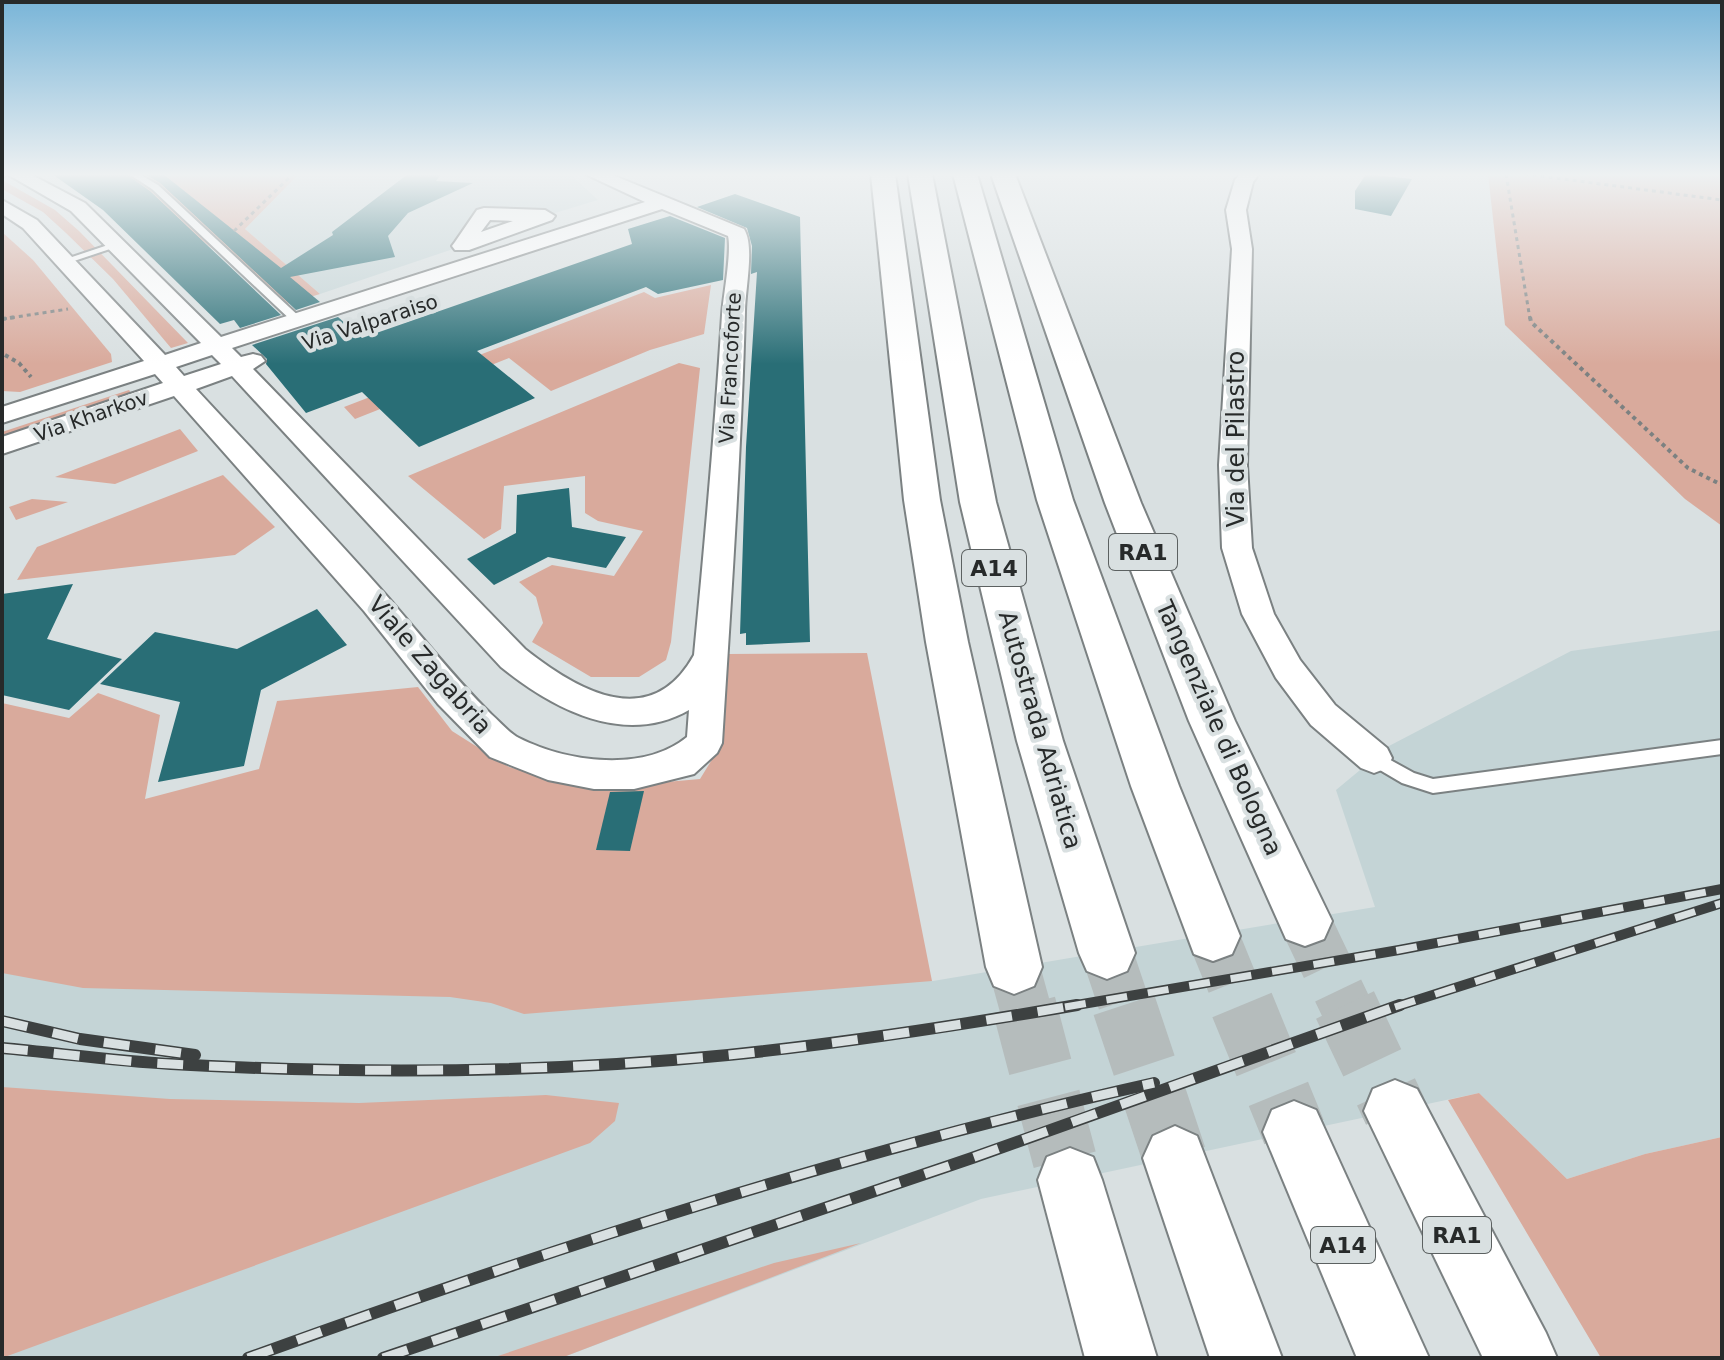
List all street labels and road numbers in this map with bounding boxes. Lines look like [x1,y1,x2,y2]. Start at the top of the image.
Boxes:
street label: Via Valparaiso [299,289,441,355]
street label: Via Francoforte [714,292,746,444]
street label: Via del Pilastro [1222,350,1250,528]
street label: Via Kharkov [31,385,151,447]
road number: RA1 [1109,534,1177,570]
road number: A14 [962,550,1026,586]
street label: Viale Zagabria [362,590,498,740]
street label: Tangenziale di Bologna [1150,595,1288,860]
street label: Autostrada Adriatica [993,608,1087,852]
road number: RA1 [1423,1217,1491,1253]
road number: A14 [1311,1227,1375,1263]

